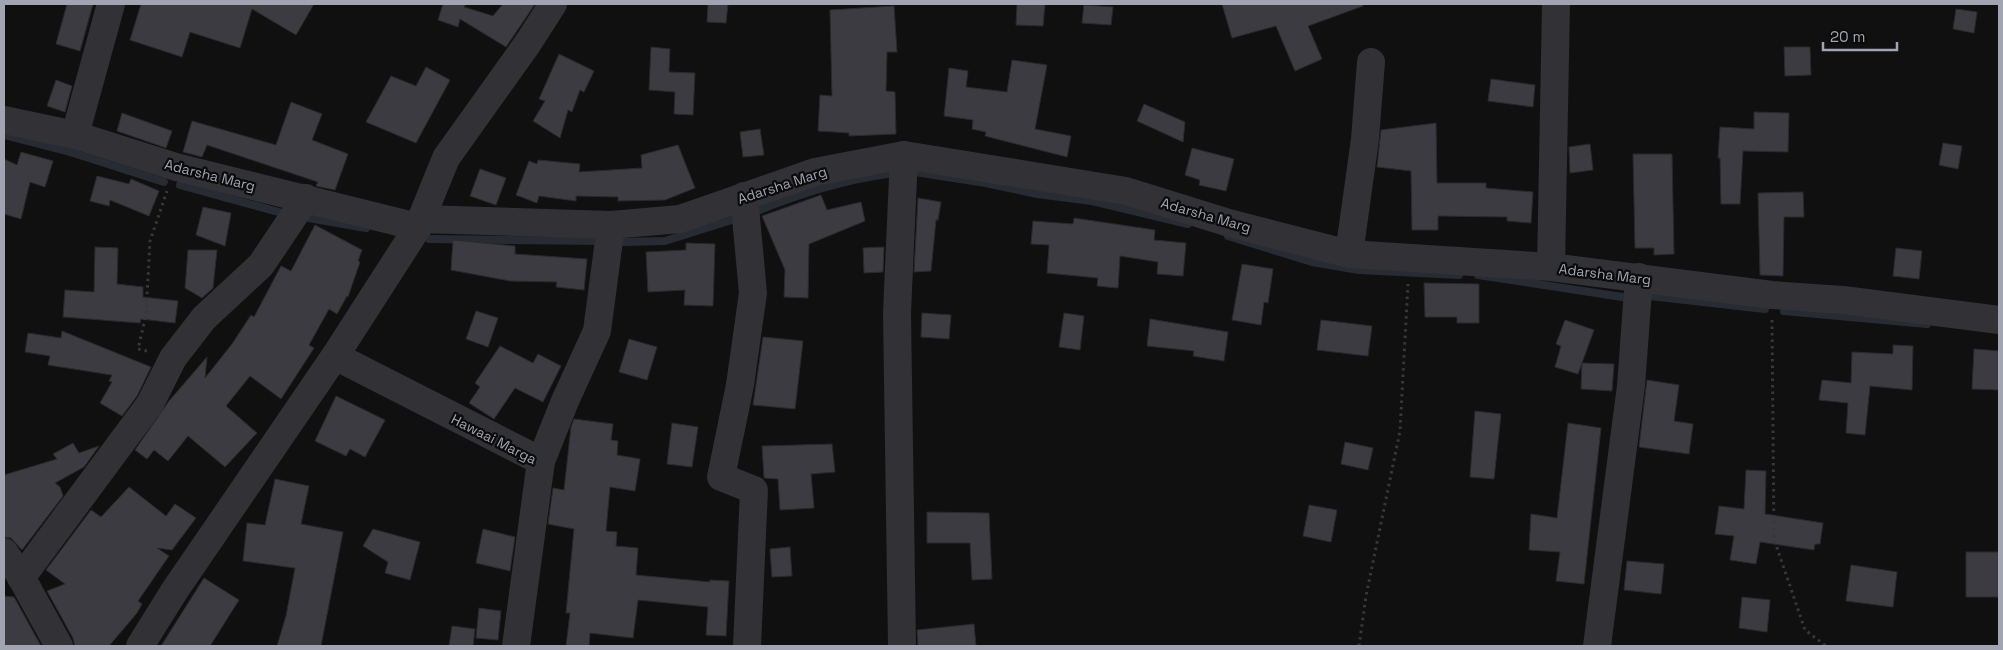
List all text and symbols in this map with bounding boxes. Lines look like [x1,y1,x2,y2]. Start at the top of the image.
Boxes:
scale bar [1823,20,1897,52]
text: 20 m [1830,27,1865,46]
street label: Adarsha Marg [163,155,257,195]
street label: Adarsha Marg [735,162,829,208]
street label: Adarsha Marg [1159,194,1253,236]
street label: Adarsha Marg [1558,259,1652,289]
street label: Hawaai Marga [448,410,540,468]

